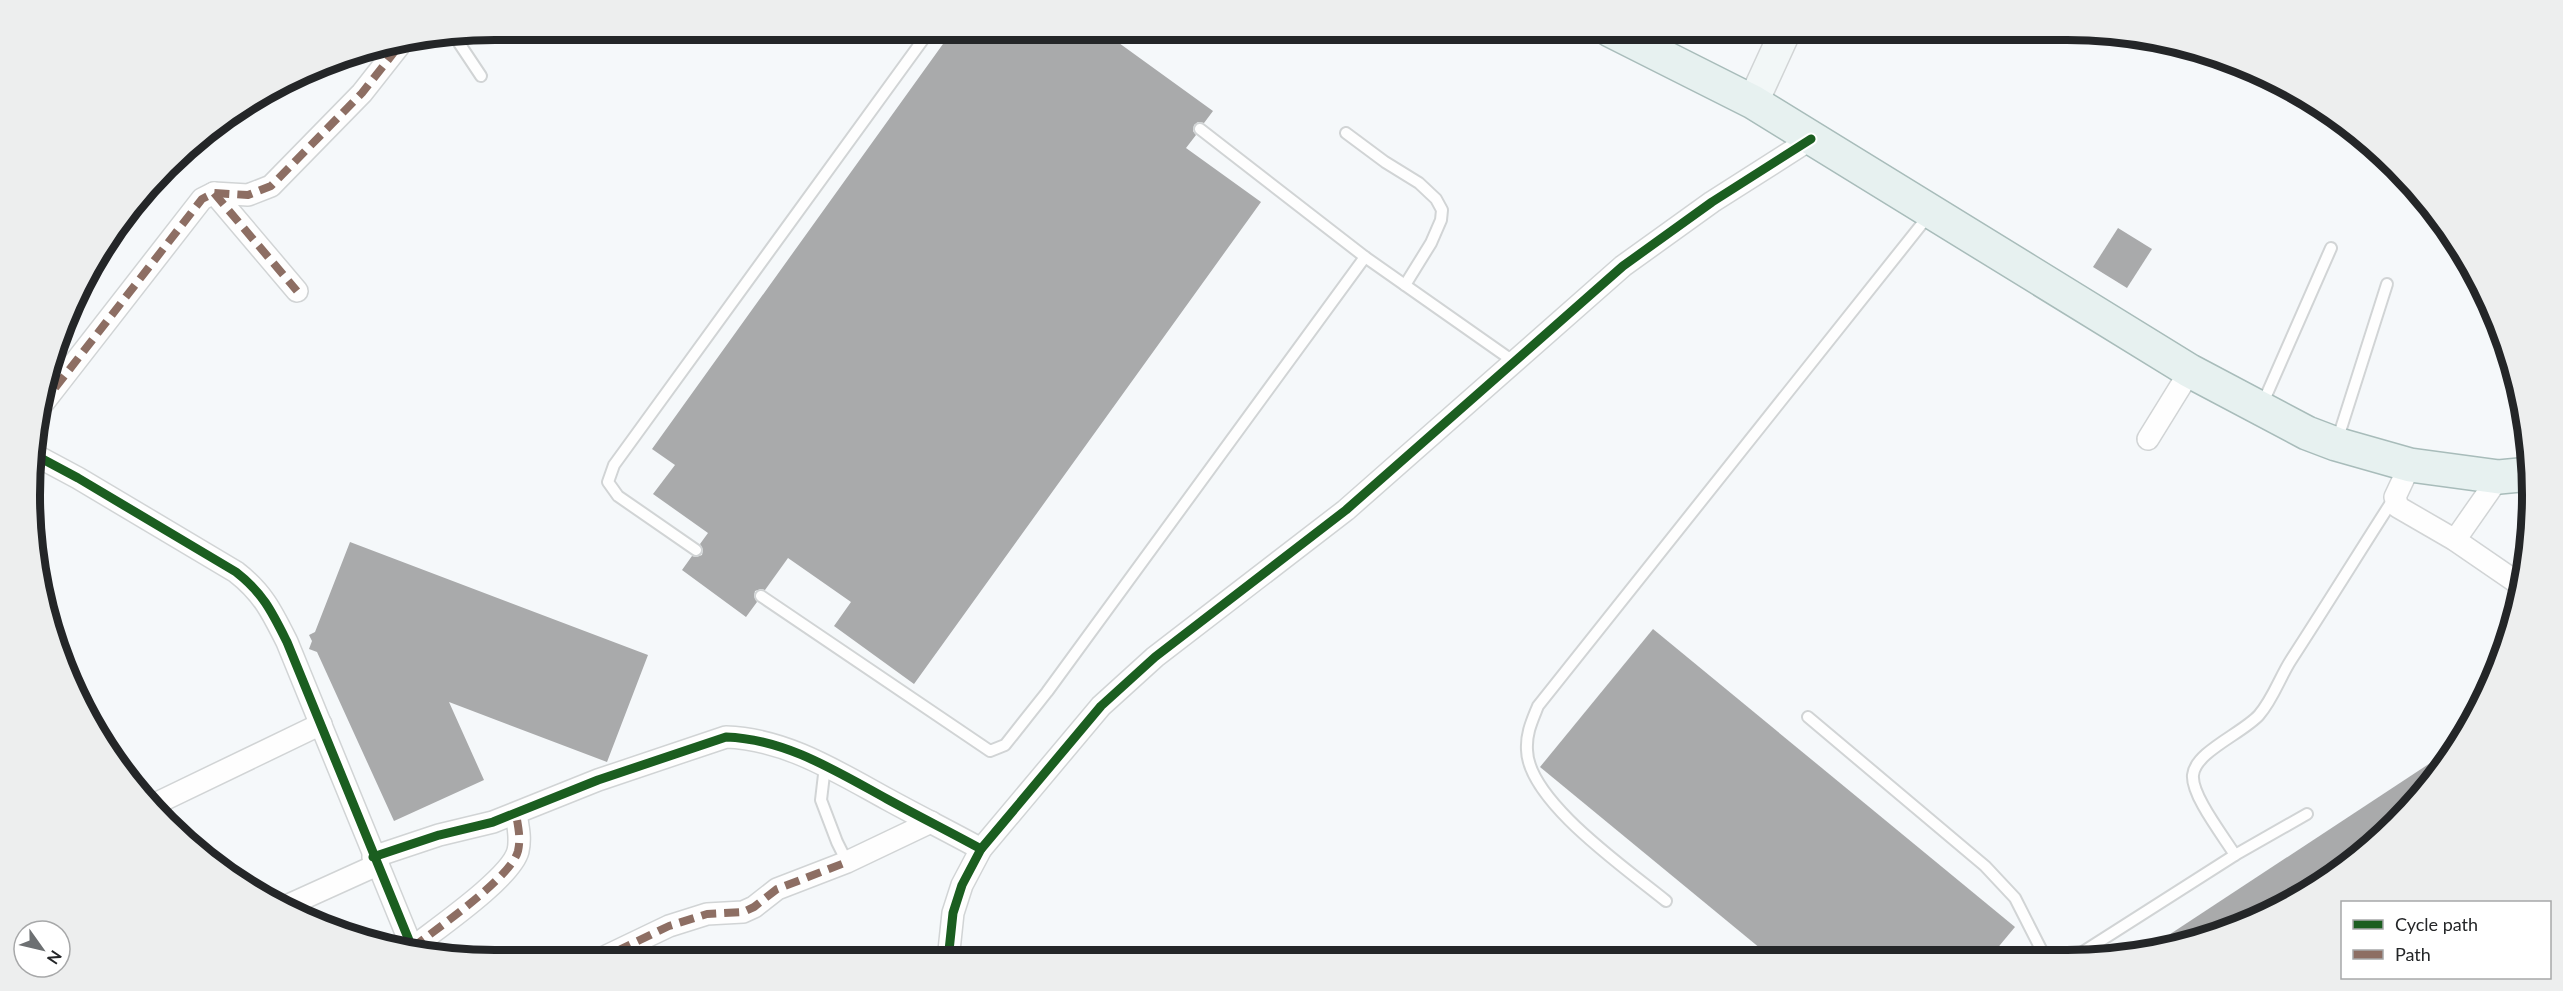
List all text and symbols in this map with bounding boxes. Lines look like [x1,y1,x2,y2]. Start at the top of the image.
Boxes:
legend [2341,901,2551,979]
text: Cycle path [2395,913,2478,935]
north arrow [12,919,72,979]
text: Path [2395,943,2431,965]
text: N [44,947,66,968]

